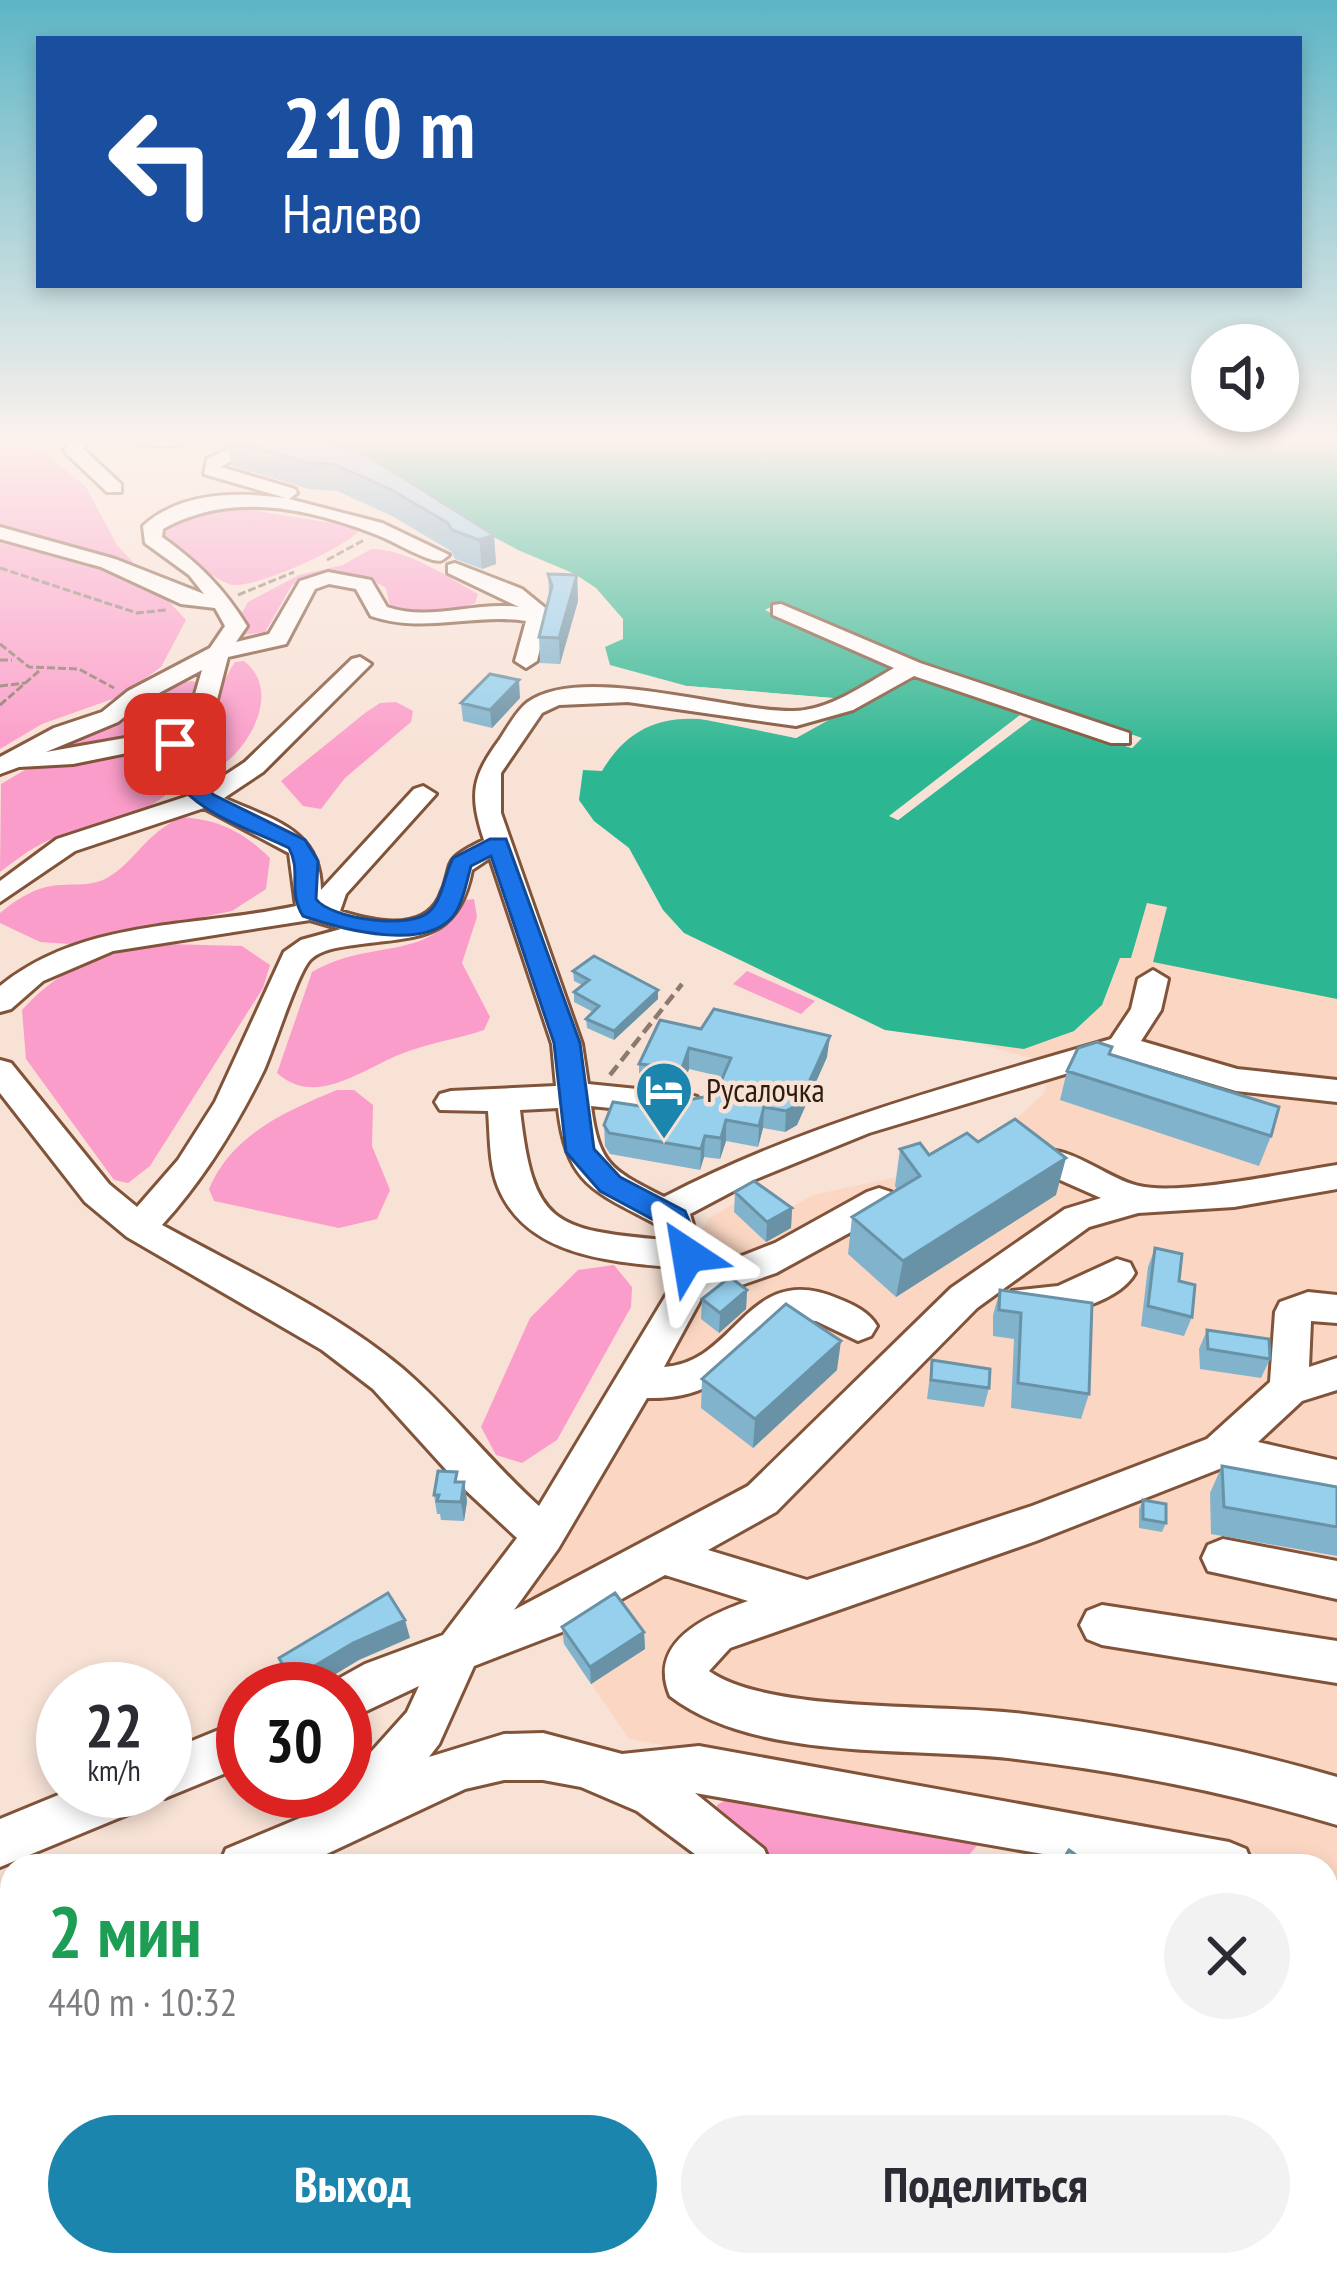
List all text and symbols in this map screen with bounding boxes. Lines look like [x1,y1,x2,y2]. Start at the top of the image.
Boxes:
text: 210 m [282,72,475,181]
icon: left [84,84,240,240]
text: Налево [282,178,422,248]
map controls [1191,324,1299,432]
button: sound [1191,324,1299,432]
pin [124,693,226,795]
icon: arrive [142,711,208,777]
hotel icon: Русалочка [633,1059,695,1141]
place label: Русалочка [706,1068,825,1111]
position arrow [625,1192,751,1318]
speed limit sign: 30 [216,1662,372,1818]
text: 22 [85,1686,143,1764]
text: km/h [87,1750,141,1789]
text: 2 мин [48,1884,202,1977]
button: close [1164,1893,1290,2019]
text: 440 m · 10:32 [48,1976,237,2027]
button: Выход [48,2115,657,2253]
button: Поделиться [681,2115,1290,2253]

